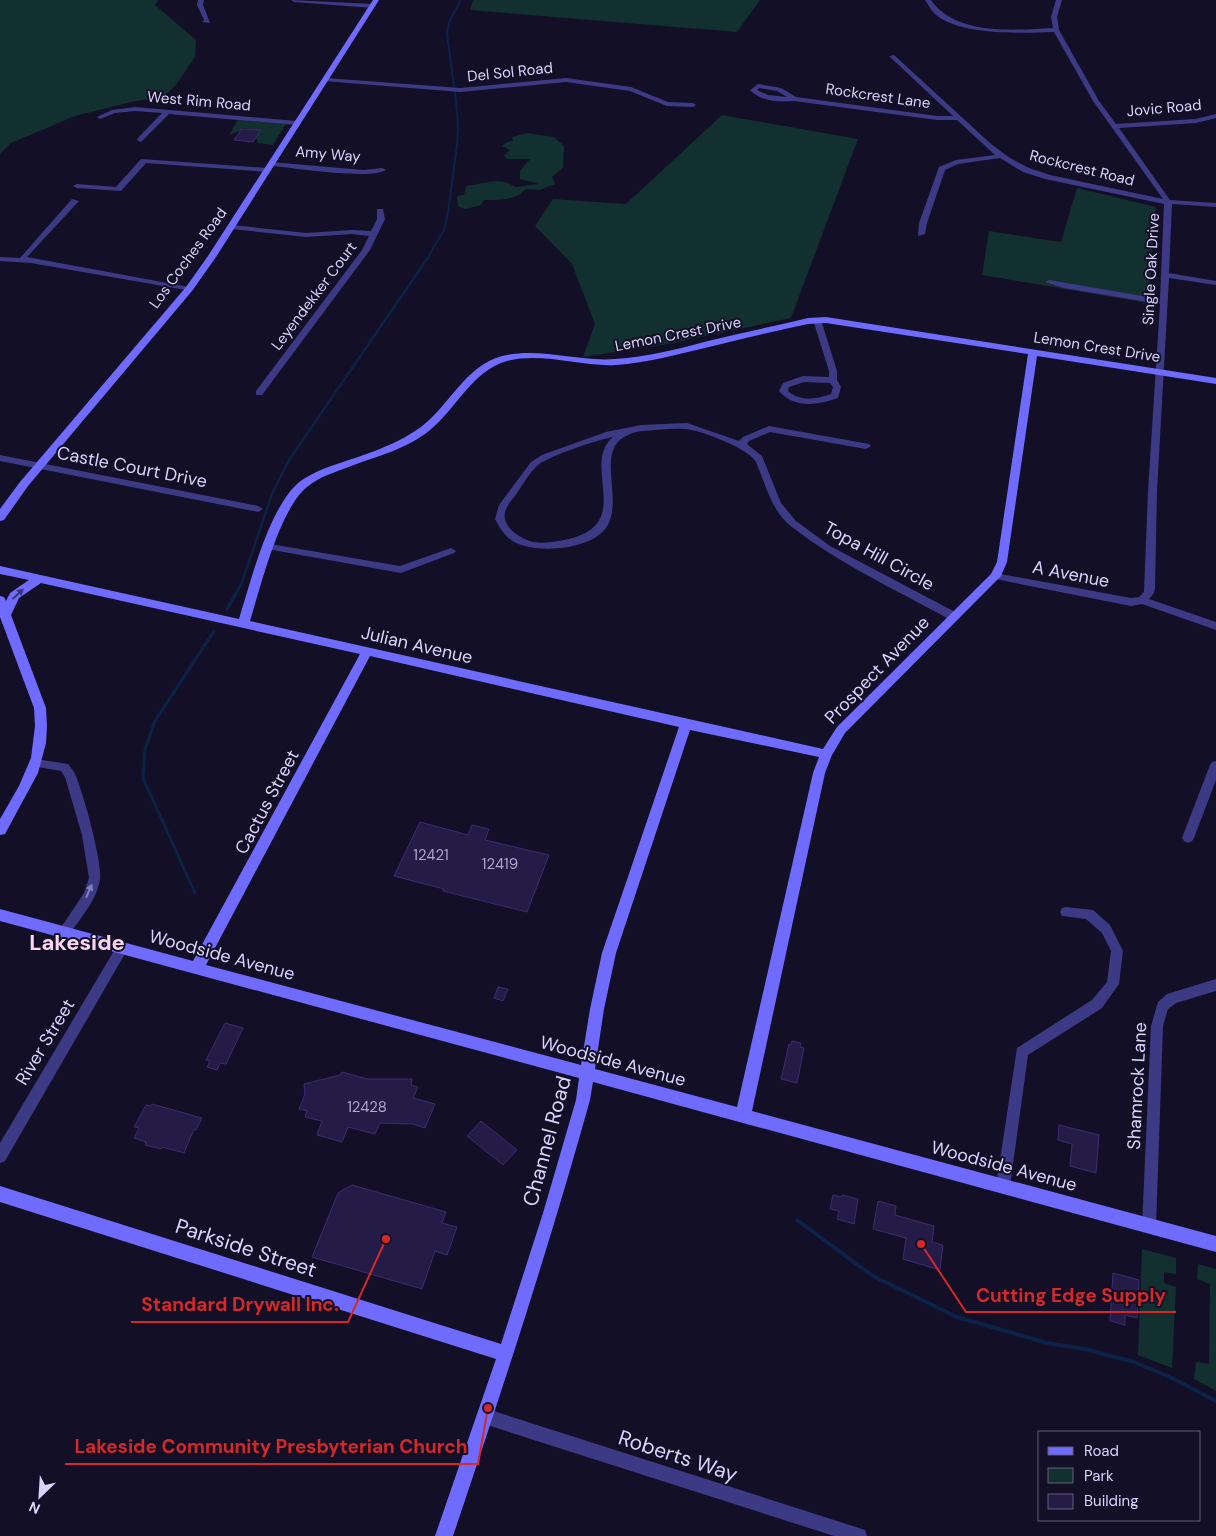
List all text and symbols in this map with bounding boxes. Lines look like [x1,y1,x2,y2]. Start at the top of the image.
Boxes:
street label: Del Sol Road [466,58,554,86]
street label: Rockcrest Lane [824,79,932,113]
street label: West Rim Road [146,86,252,116]
street label: Jovic Road [1126,95,1202,121]
street label: Amy Way [295,141,362,167]
street label: Rockcrest Road [1028,145,1136,191]
street label: Los Coches Road [145,204,231,312]
street label: Single Oak Drive [1138,213,1164,325]
street label: Leyendekker Court [267,238,361,354]
street label: Lemon Crest Drive [613,312,743,356]
street label: Lemon Crest Drive [1032,327,1162,367]
street label: Castle Court Drive [55,441,209,493]
street label: Topa Hill Circle [820,516,938,596]
street label: A Avenue [1030,555,1112,593]
one-way arrow [12,588,24,600]
street label: Prospect Avenue [819,611,935,729]
street label: Julian Avenue [359,621,475,669]
street label: Cactus Street [229,746,305,858]
house number: 12421 [413,845,449,865]
house number: 12419 [482,854,518,874]
one-way arrow [86,884,94,898]
street label: Woodside Avenue [146,924,298,986]
district label: Lakeside [29,928,125,957]
street label: River Street [10,994,80,1090]
street label: Shamrock Lane [1122,1022,1152,1150]
street label: Woodside Avenue [537,1030,689,1092]
street label: Channel Road [516,1073,578,1209]
house number: 12428 [347,1097,387,1117]
street label: Woodside Avenue [928,1135,1080,1197]
street label: Parkside Street [172,1212,320,1284]
callout: Cutting Edge Supply [966,1278,1176,1312]
text: Cutting Edge Supply [976,1283,1166,1308]
callout: Standard Drywall Inc. [131,1288,348,1322]
text: Standard Drywall Inc. [141,1292,339,1317]
street label: Roberts Way [615,1424,741,1489]
callout: Lakeside Community Presbyterian Church [65,1430,478,1464]
legend [1038,1431,1201,1521]
text: Lakeside Community Presbyterian Church [74,1434,468,1459]
text: Road [1084,1441,1119,1461]
text: Park [1084,1466,1114,1486]
north arrow [15,1471,65,1521]
text: Building [1084,1491,1139,1511]
text: N [26,1497,43,1518]

